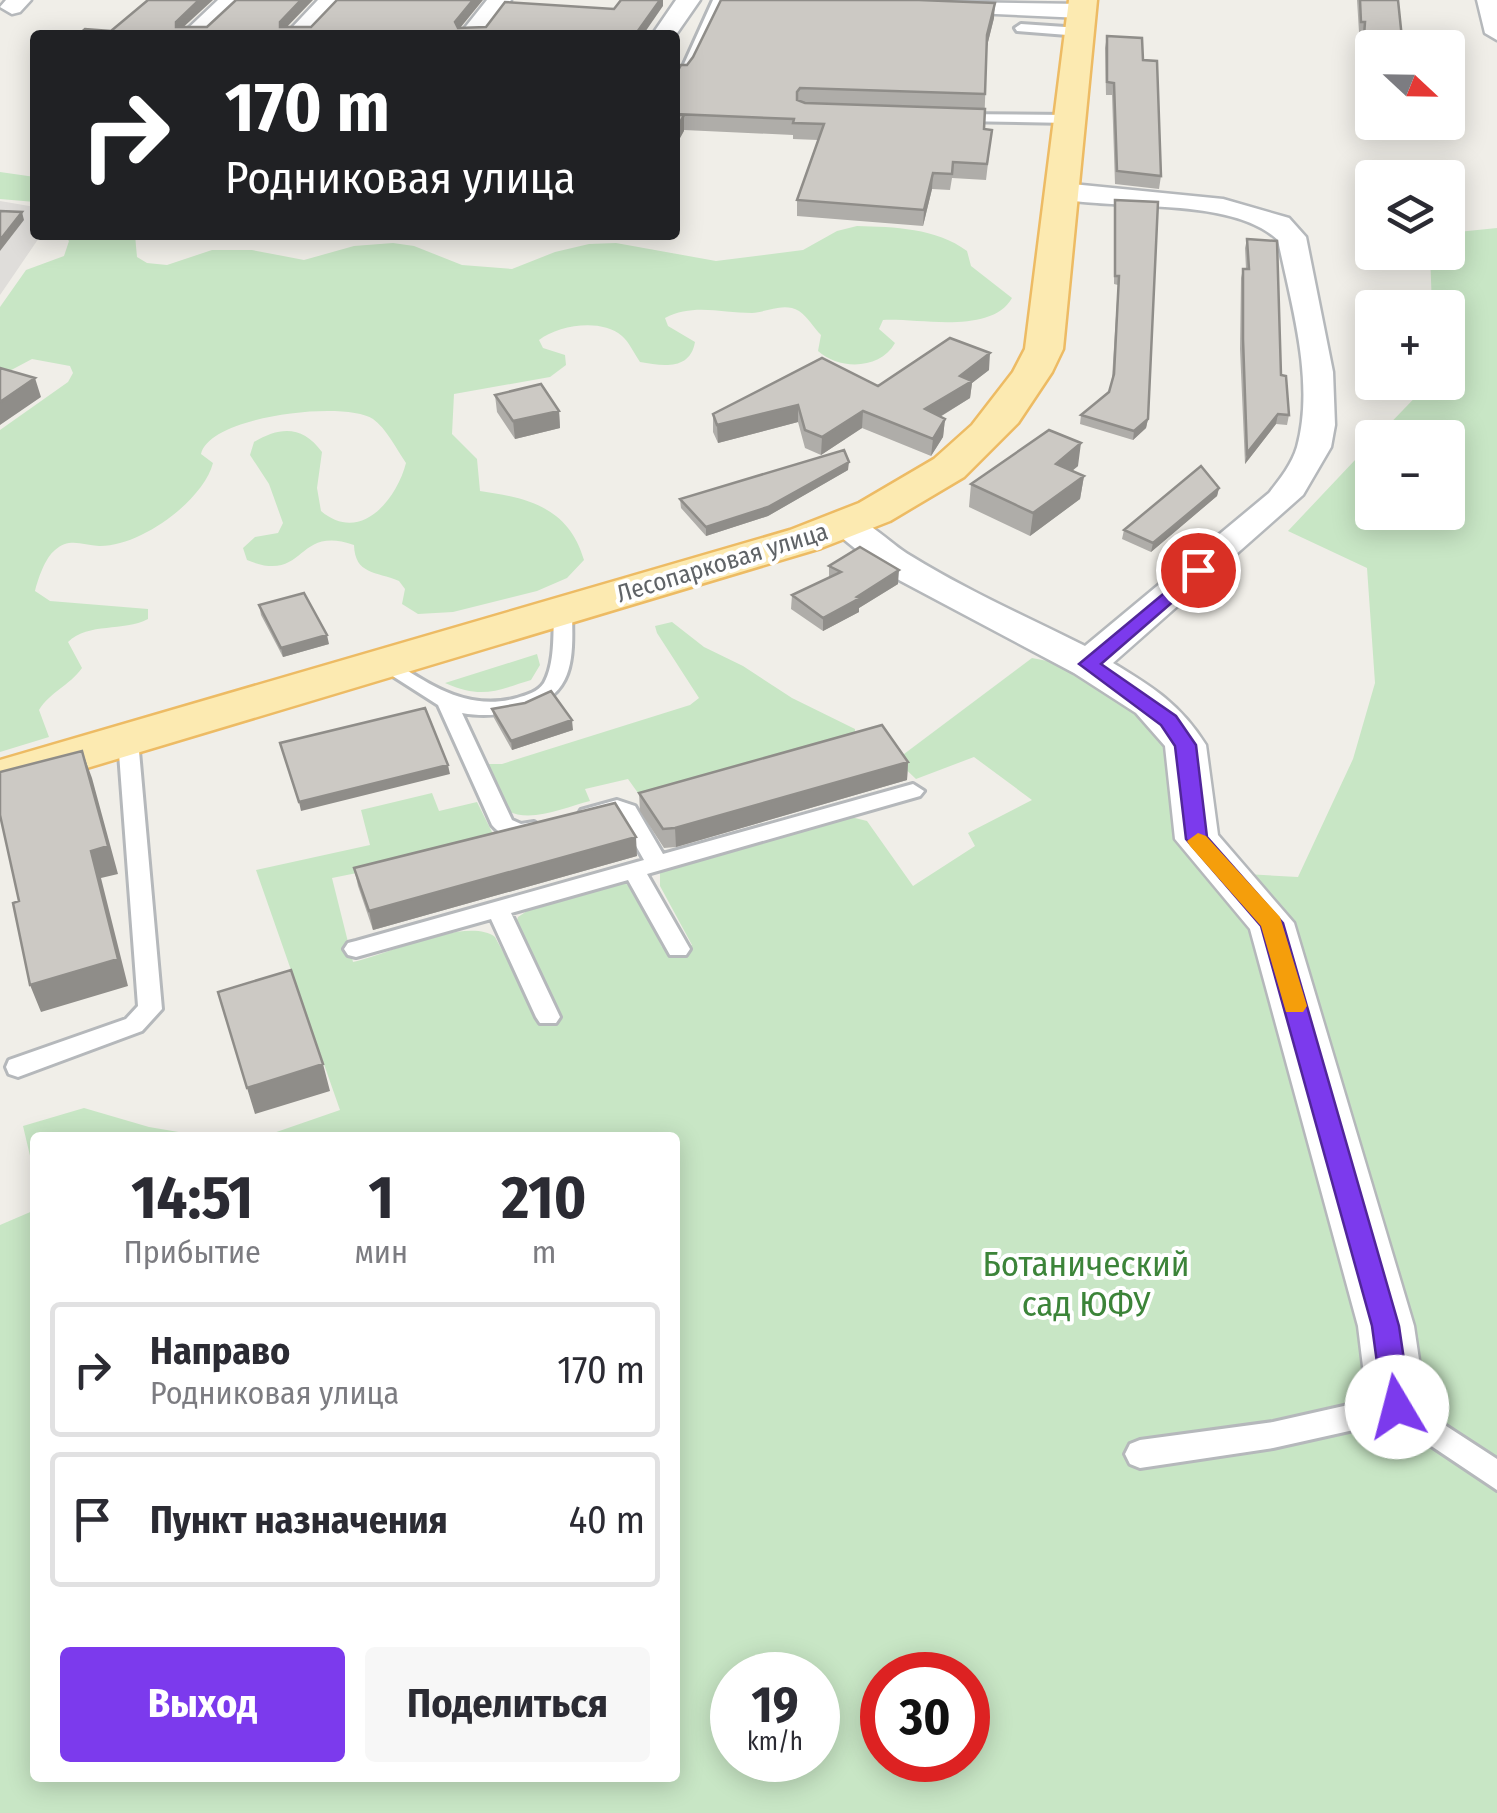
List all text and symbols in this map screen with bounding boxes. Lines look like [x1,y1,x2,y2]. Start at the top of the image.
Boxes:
north arrow [1355,30,1465,140]
map controls [1355,30,1465,530]
text: 170 m [225,66,390,150]
icon: right [60,70,190,200]
text: Родниковая улица [225,151,575,205]
button: layers [1355,160,1465,270]
button: + [1355,290,1465,400]
button: − [1355,420,1465,530]
street label: Лесопарковая улица [613,517,832,609]
pin [1156,528,1241,613]
icon: arrive [1171,543,1226,598]
text: 14:51 [131,1162,253,1234]
text: 1 [369,1162,394,1234]
text: 210 [502,1162,587,1234]
text: Прибытие [124,1233,261,1271]
text: мин [354,1233,408,1271]
text: m [532,1233,556,1271]
park label: Ботанический сад ЮФУ [982,1243,1190,1325]
text: Направо [150,1328,290,1374]
icon: right [65,1342,120,1397]
text: 170 m [557,1347,645,1393]
position arrow [1345,1355,1449,1459]
text: Родниковая улица [150,1374,399,1412]
icon: arrive [65,1492,120,1547]
text: Пункт назначения [150,1497,448,1543]
text: 40 m [569,1497,645,1543]
button: Выход [60,1647,345,1762]
button: Поделиться [365,1647,650,1762]
speed limit sign: 30 [860,1652,990,1782]
text: 19 [751,1675,798,1735]
text: km/h [747,1727,803,1757]

